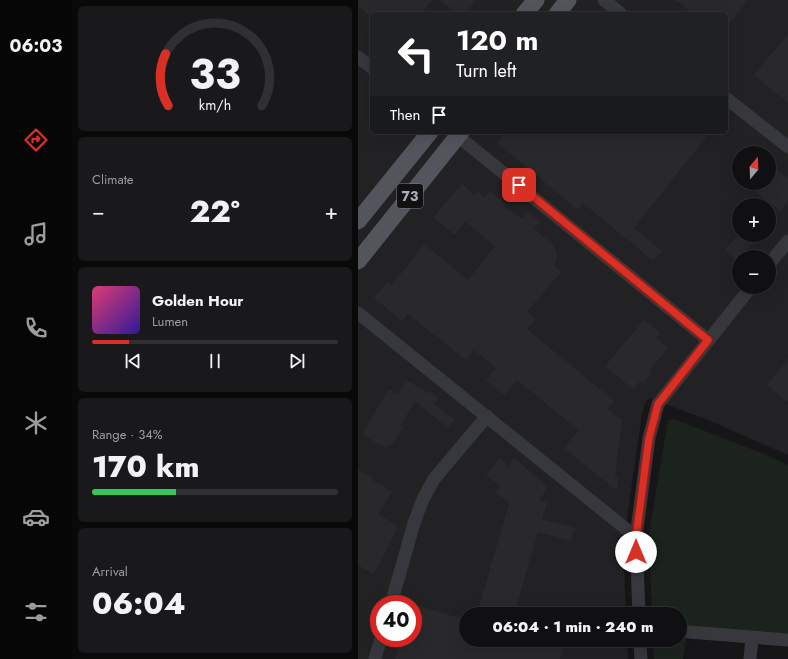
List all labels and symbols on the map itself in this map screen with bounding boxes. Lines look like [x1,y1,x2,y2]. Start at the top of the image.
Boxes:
north arrow [732,146,776,190]
pin [502,168,536,202]
road number: 73 [397,184,423,208]
position arrow [615,531,657,573]
speed limit sign: 40 [370,595,422,647]

